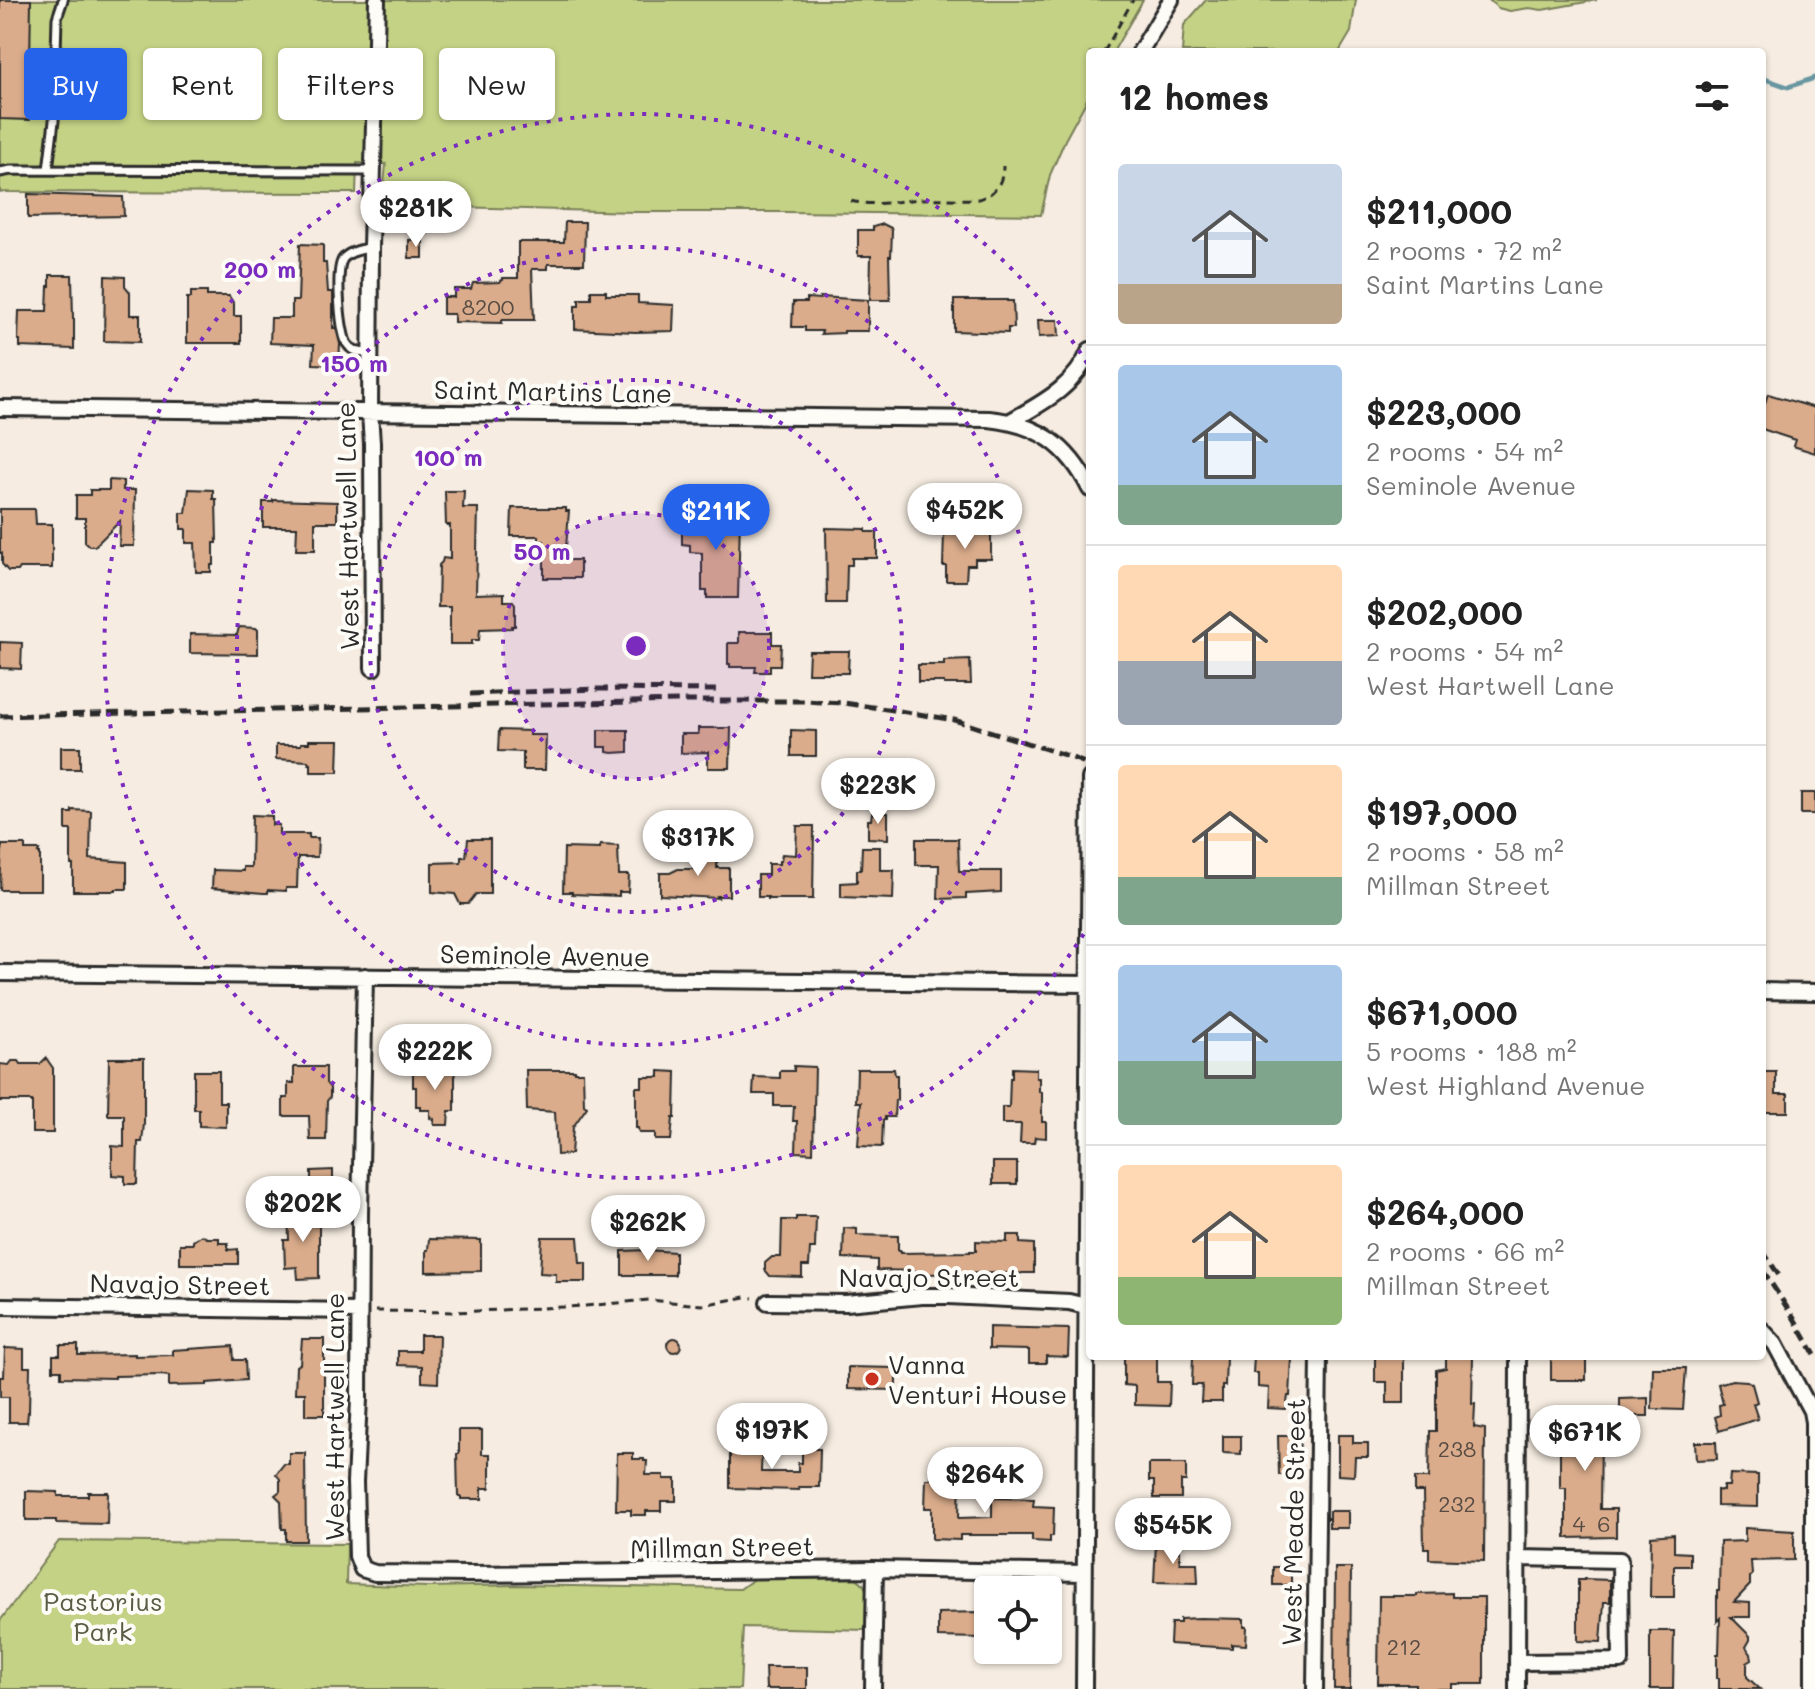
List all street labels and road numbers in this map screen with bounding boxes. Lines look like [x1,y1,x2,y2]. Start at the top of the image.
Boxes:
street label: Saint Martins Lane [434,372,672,410]
street label: West Hartwell Lane [328,401,366,651]
street label: Seminole Avenue [440,936,650,974]
street label: Navajo Street [839,1260,1019,1294]
street label: Navajo Street [89,1265,271,1303]
street label: West Hartwell Lane [317,1293,351,1541]
street label: West Meade Street [1274,1398,1312,1646]
street label: Millman Street [630,1528,814,1566]

